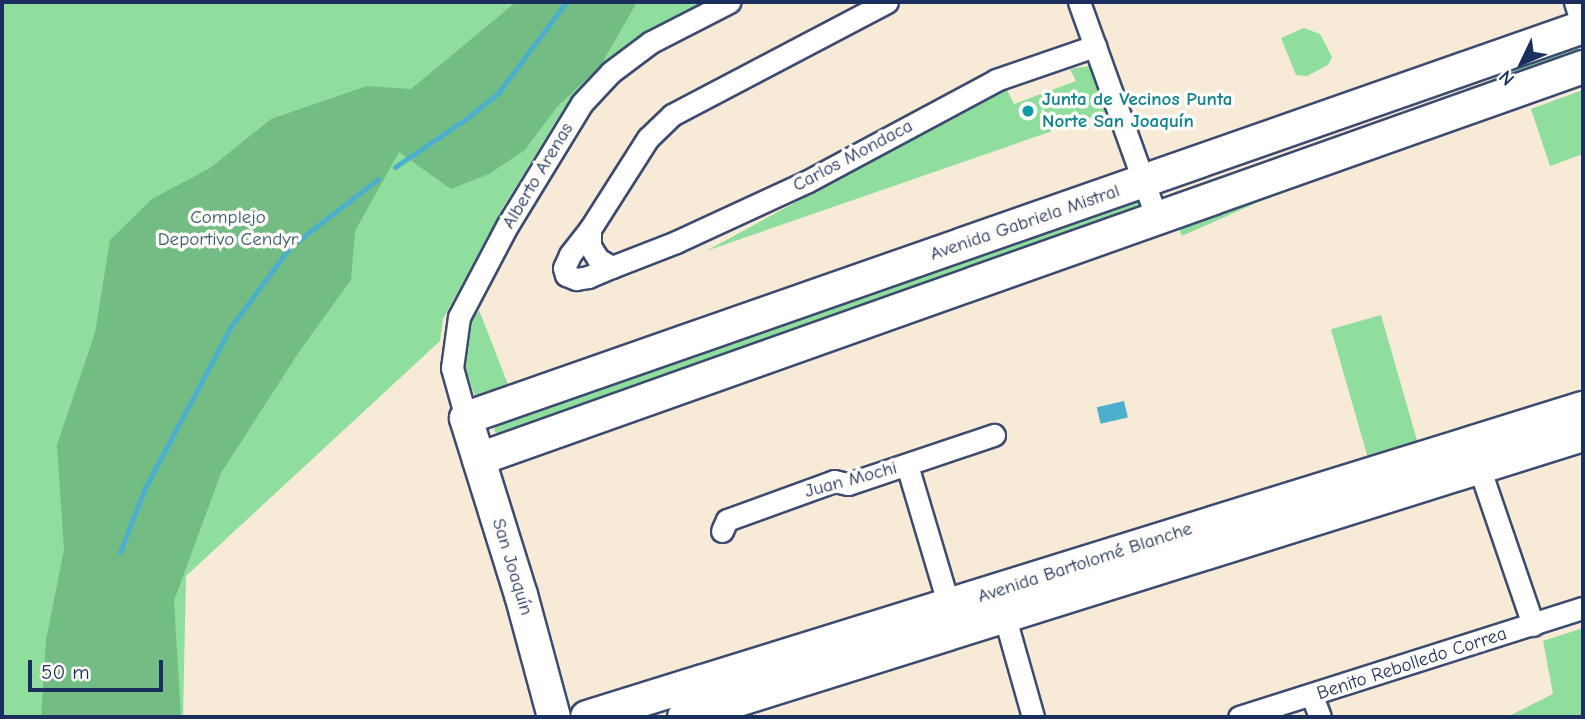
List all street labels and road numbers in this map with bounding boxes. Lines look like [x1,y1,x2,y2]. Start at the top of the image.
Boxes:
street label: Carlos Mondaca [789,115,917,197]
street label: Alberto Arenas [497,119,579,233]
street label: Avenida Gabriela Mistral [927,180,1123,266]
street label: Juan Mochi [802,457,900,503]
street label: San Joaquín [486,516,538,618]
street label: Avenida Bartolomé Blanche [975,518,1195,608]
street label: Benito Rebolledo Correa [1314,623,1510,705]

